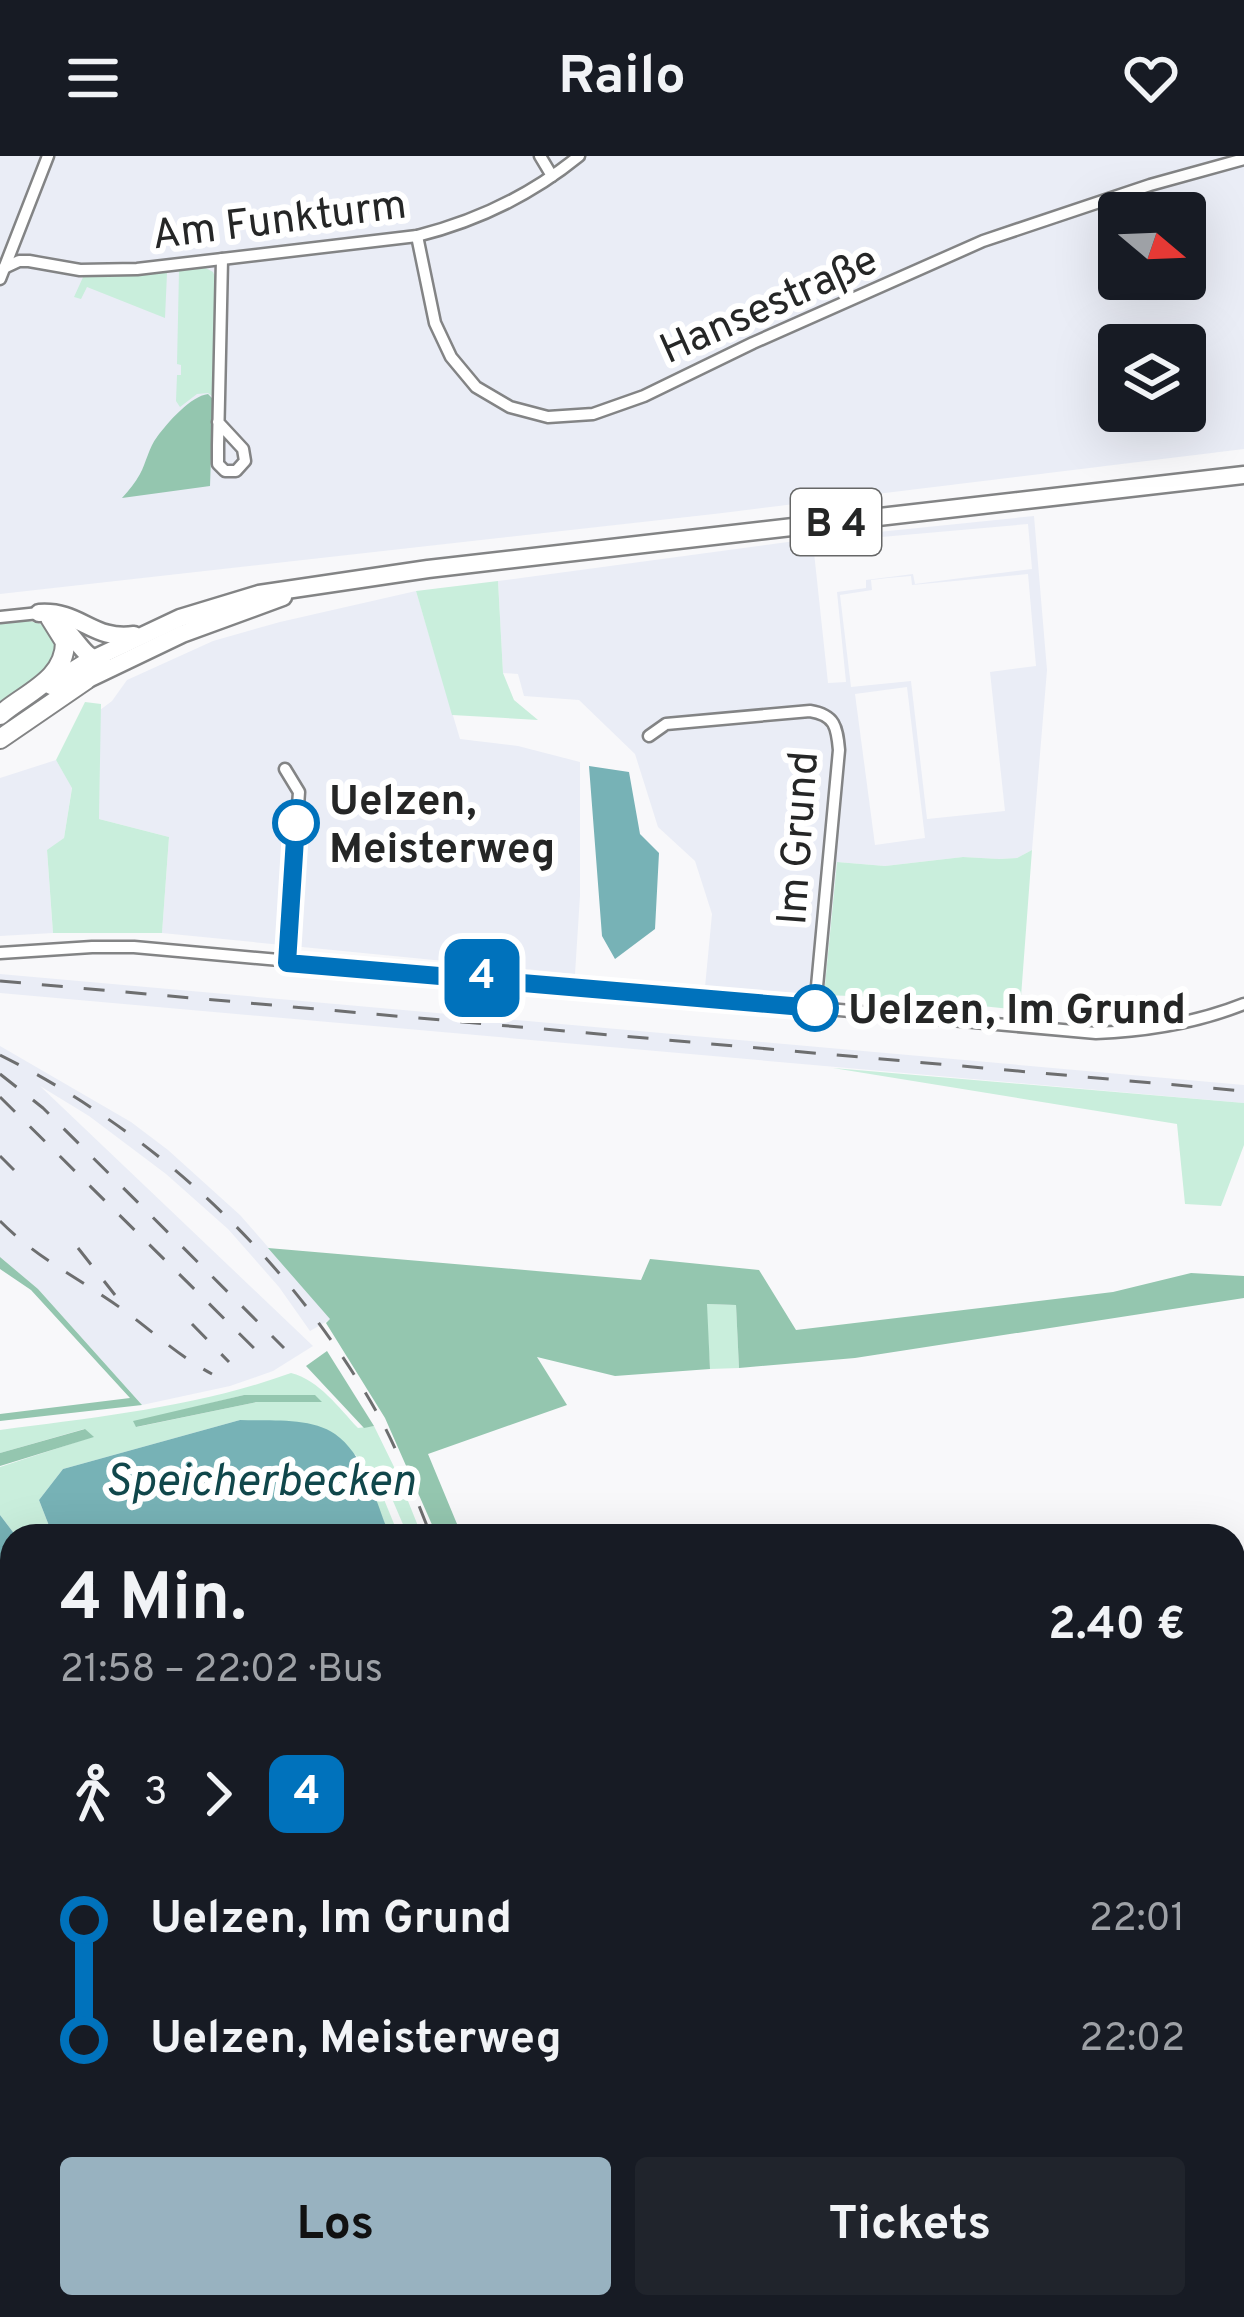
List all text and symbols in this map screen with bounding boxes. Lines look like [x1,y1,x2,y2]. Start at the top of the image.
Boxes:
text: Railo [558,44,686,113]
icon: menu [60,45,126,111]
icon: heart [1118,45,1184,111]
street label: Am Funkturm [149,181,410,264]
north arrow [1098,192,1206,300]
map controls [1098,192,1206,432]
street label: Hansestraße [653,236,887,379]
button: layers [1098,324,1206,432]
road number: B 4 [791,489,881,555]
street label: Im Grund [768,750,833,927]
place label: Uelzen, Meisterweg [329,777,555,878]
marker: Uelzen, Meisterweg [274,801,318,845]
line badge: 4 [443,939,521,1017]
text: 4 [469,951,496,1004]
marker: Uelzen, Im Grund [793,986,837,1030]
place label: Uelzen, Im Grund [848,986,1186,1039]
water label: Speicherbecken [105,1455,415,1512]
text: 4 Min. [60,1560,247,1643]
text: 2.40 € [1048,1598,1185,1655]
text: 21:58 – 22:02 · Bus [60,1647,383,1696]
icon: walk [60,1761,126,1827]
icon: forward [185,1761,251,1827]
text: 4 [293,1767,320,1820]
text: 3 [144,1770,167,1819]
text: Uelzen, Im Grund [150,1892,512,1949]
text: 22:01 [1089,1896,1185,1945]
text: Uelzen, Meisterweg [150,2012,562,2069]
text: 22:02 [1080,2016,1185,2065]
button: Los [60,2157,611,2295]
button: Tickets [635,2157,1185,2295]

